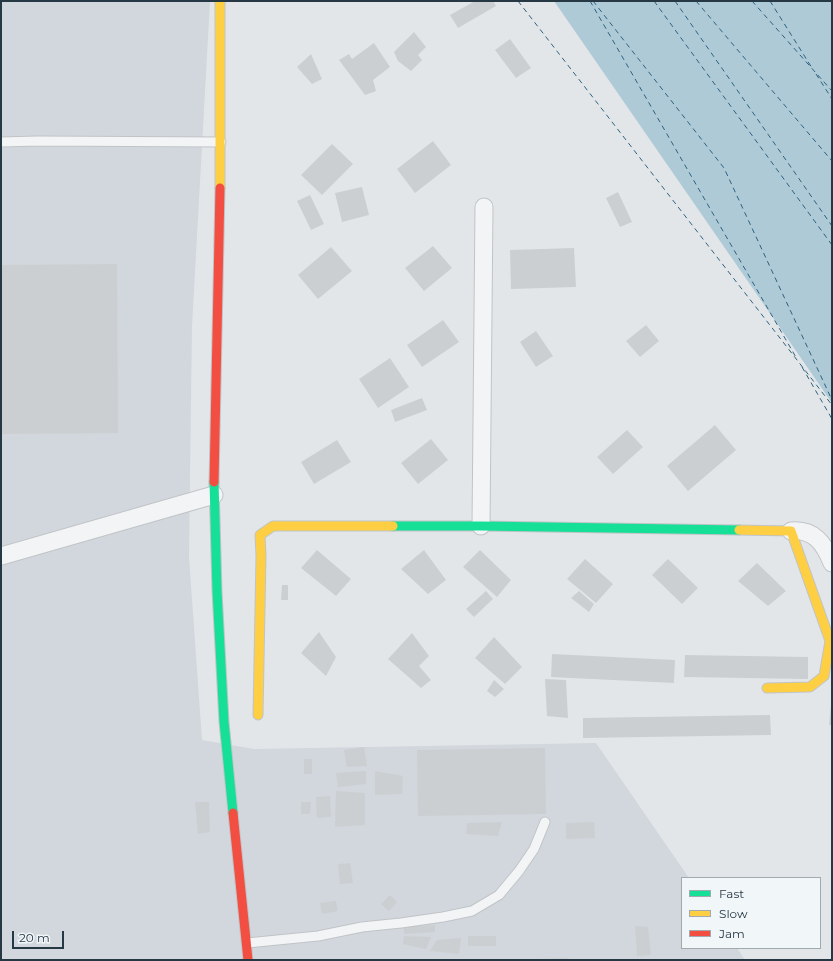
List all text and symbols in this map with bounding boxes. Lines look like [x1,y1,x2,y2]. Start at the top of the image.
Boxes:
legend [681,877,821,949]
text: Fast [719,886,744,901]
text: Slow [719,906,748,921]
scale bar [14,923,66,949]
text: Jam [719,926,745,941]
text: 20 m [19,930,50,945]

